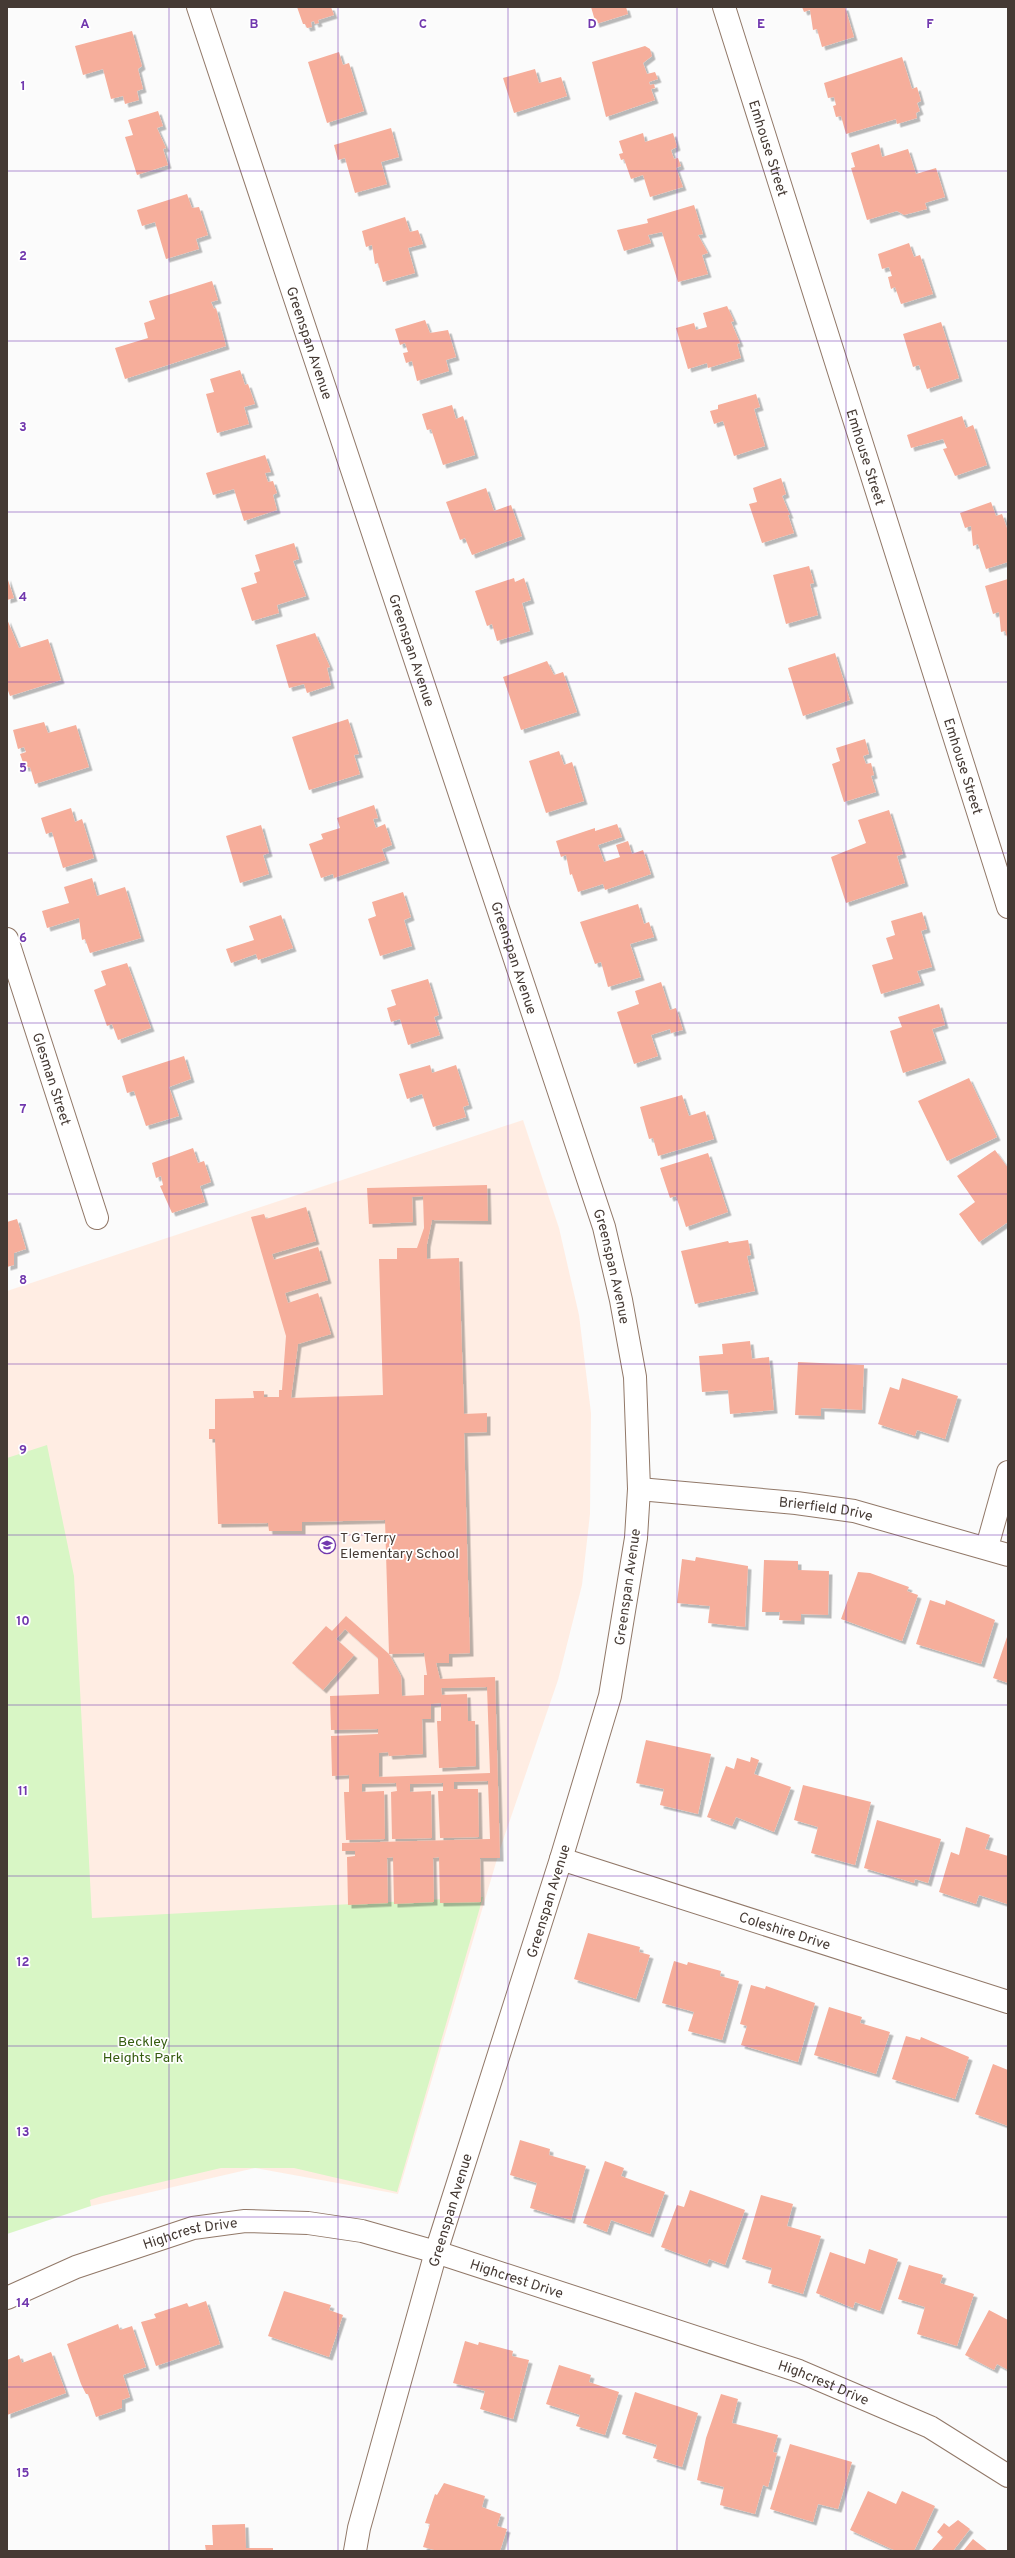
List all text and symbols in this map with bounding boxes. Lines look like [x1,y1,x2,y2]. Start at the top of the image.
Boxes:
text: A [80,17,90,33]
text: B [250,17,259,33]
text: C [419,17,427,33]
text: D [587,17,597,33]
text: E [757,17,765,33]
text: F [926,17,934,33]
text: 1 [20,79,26,95]
street label: Emhouse Street [744,98,790,199]
text: 2 [19,249,27,265]
street label: Greenspan Avenue [282,285,335,402]
street label: Emhouse Street [841,407,888,508]
text: 3 [19,420,27,436]
text: 4 [19,590,27,606]
street label: Greenspan Avenue [384,592,437,709]
street label: Emhouse Street [939,716,985,817]
text: 5 [19,761,27,777]
street label: Greenspan Avenue [486,900,540,1017]
text: 6 [19,931,27,947]
street label: Glesman Street [28,1031,74,1128]
text: 7 [20,1102,27,1118]
street label: Greenspan Avenue [589,1207,632,1326]
text: 8 [19,1273,27,1289]
text: 9 [19,1443,27,1459]
street label: Brierfield Drive [778,1494,875,1526]
street label: Greenspan Avenue [612,1528,645,1647]
place label: T G Terry Elementary School [340,1530,459,1563]
school or university icon: T G Terry Elementary School [317,1535,337,1555]
text: 10 [16,1614,30,1630]
text: 11 [18,1784,28,1800]
street label: Greenspan Avenue [524,1843,575,1960]
street label: Coleshire Drive [736,1909,832,1955]
text: 12 [16,1955,30,1971]
park label: Beckley Heights Park [103,2034,183,2067]
text: 13 [17,2125,30,2141]
street label: Greenspan Avenue [426,2152,477,2269]
street label: Highcrest Drive [141,2215,239,2254]
street label: Highcrest Drive [468,2257,565,2303]
text: 14 [16,2296,30,2312]
street label: Highcrest Drive [775,2358,871,2410]
text: 15 [16,2466,30,2482]

